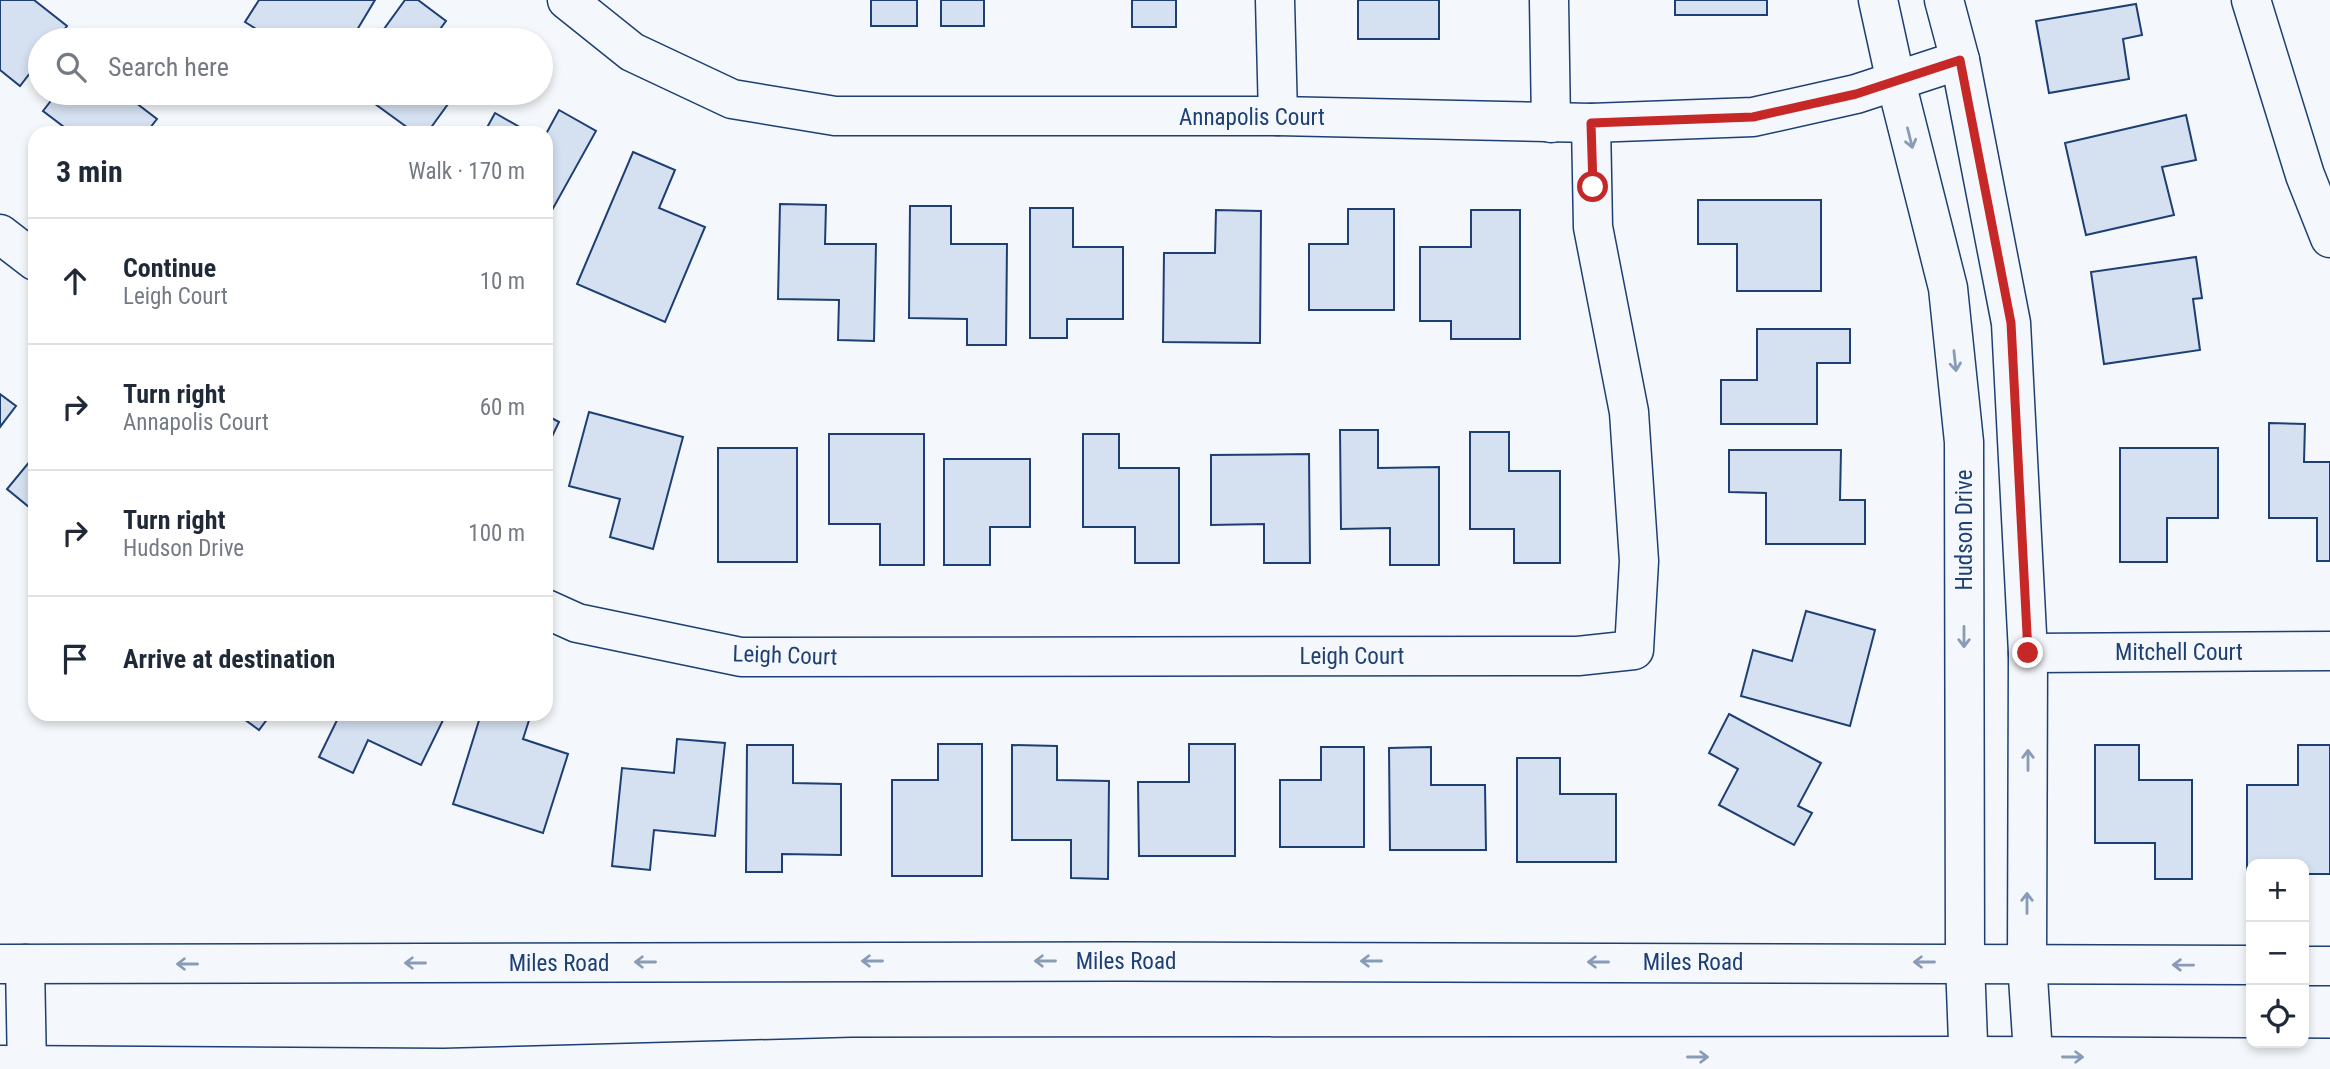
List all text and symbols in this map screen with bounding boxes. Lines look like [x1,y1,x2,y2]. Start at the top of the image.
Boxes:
search box [28,28,553,105]
icon: search [52,48,90,86]
text: Search here [108,52,229,82]
street label: Annapolis Court [1179,104,1325,131]
one-way arrow [1904,126,1917,149]
text: 3 min [56,154,123,189]
text: Walk · 170 m [408,158,525,185]
route start [1577,171,1608,202]
text: Continue [123,253,216,283]
icon: ahead [56,262,94,300]
text: 10 m [480,268,525,295]
text: Leigh Court [123,283,228,310]
one-way arrow [1949,349,1962,371]
text: Turn right [123,379,225,409]
icon: right [56,388,94,426]
text: 60 m [480,394,525,421]
text: Annapolis Court [123,409,269,436]
street label: Hudson Drive [1951,469,1978,591]
text: Turn right [123,505,225,535]
icon: right [56,514,94,552]
text: 100 m [468,520,525,547]
text: Hudson Drive [123,535,244,562]
one-way arrow [1957,625,1971,648]
route end [2012,637,2043,668]
street label: Mitchell Court [2115,639,2243,666]
icon: arrive [56,640,94,678]
street label: Leigh Court [732,640,838,671]
street label: Leigh Court [1300,643,1404,670]
text: Arrive at destination [123,644,335,674]
one-way arrow [2021,749,2035,772]
map controls [2246,859,2309,1048]
button: + [2246,859,2309,922]
one-way arrow [2020,892,2034,915]
button: − [2246,922,2309,985]
street label: Miles Road [1076,948,1176,975]
street label: Miles Road [1643,949,1743,976]
street label: Miles Road [509,950,609,977]
one-way arrow [861,954,884,968]
one-way arrow [1034,954,1057,968]
one-way arrow [1360,954,1383,968]
one-way arrow [634,955,657,969]
one-way arrow [1587,955,1610,969]
one-way arrow [1913,955,1936,969]
one-way arrow [403,956,426,970]
one-way arrow [176,957,199,971]
one-way arrow [2172,958,2195,971]
button: locate [2246,985,2309,1048]
one-way arrow [1687,1050,1710,1064]
one-way arrow [2061,1050,2084,1064]

